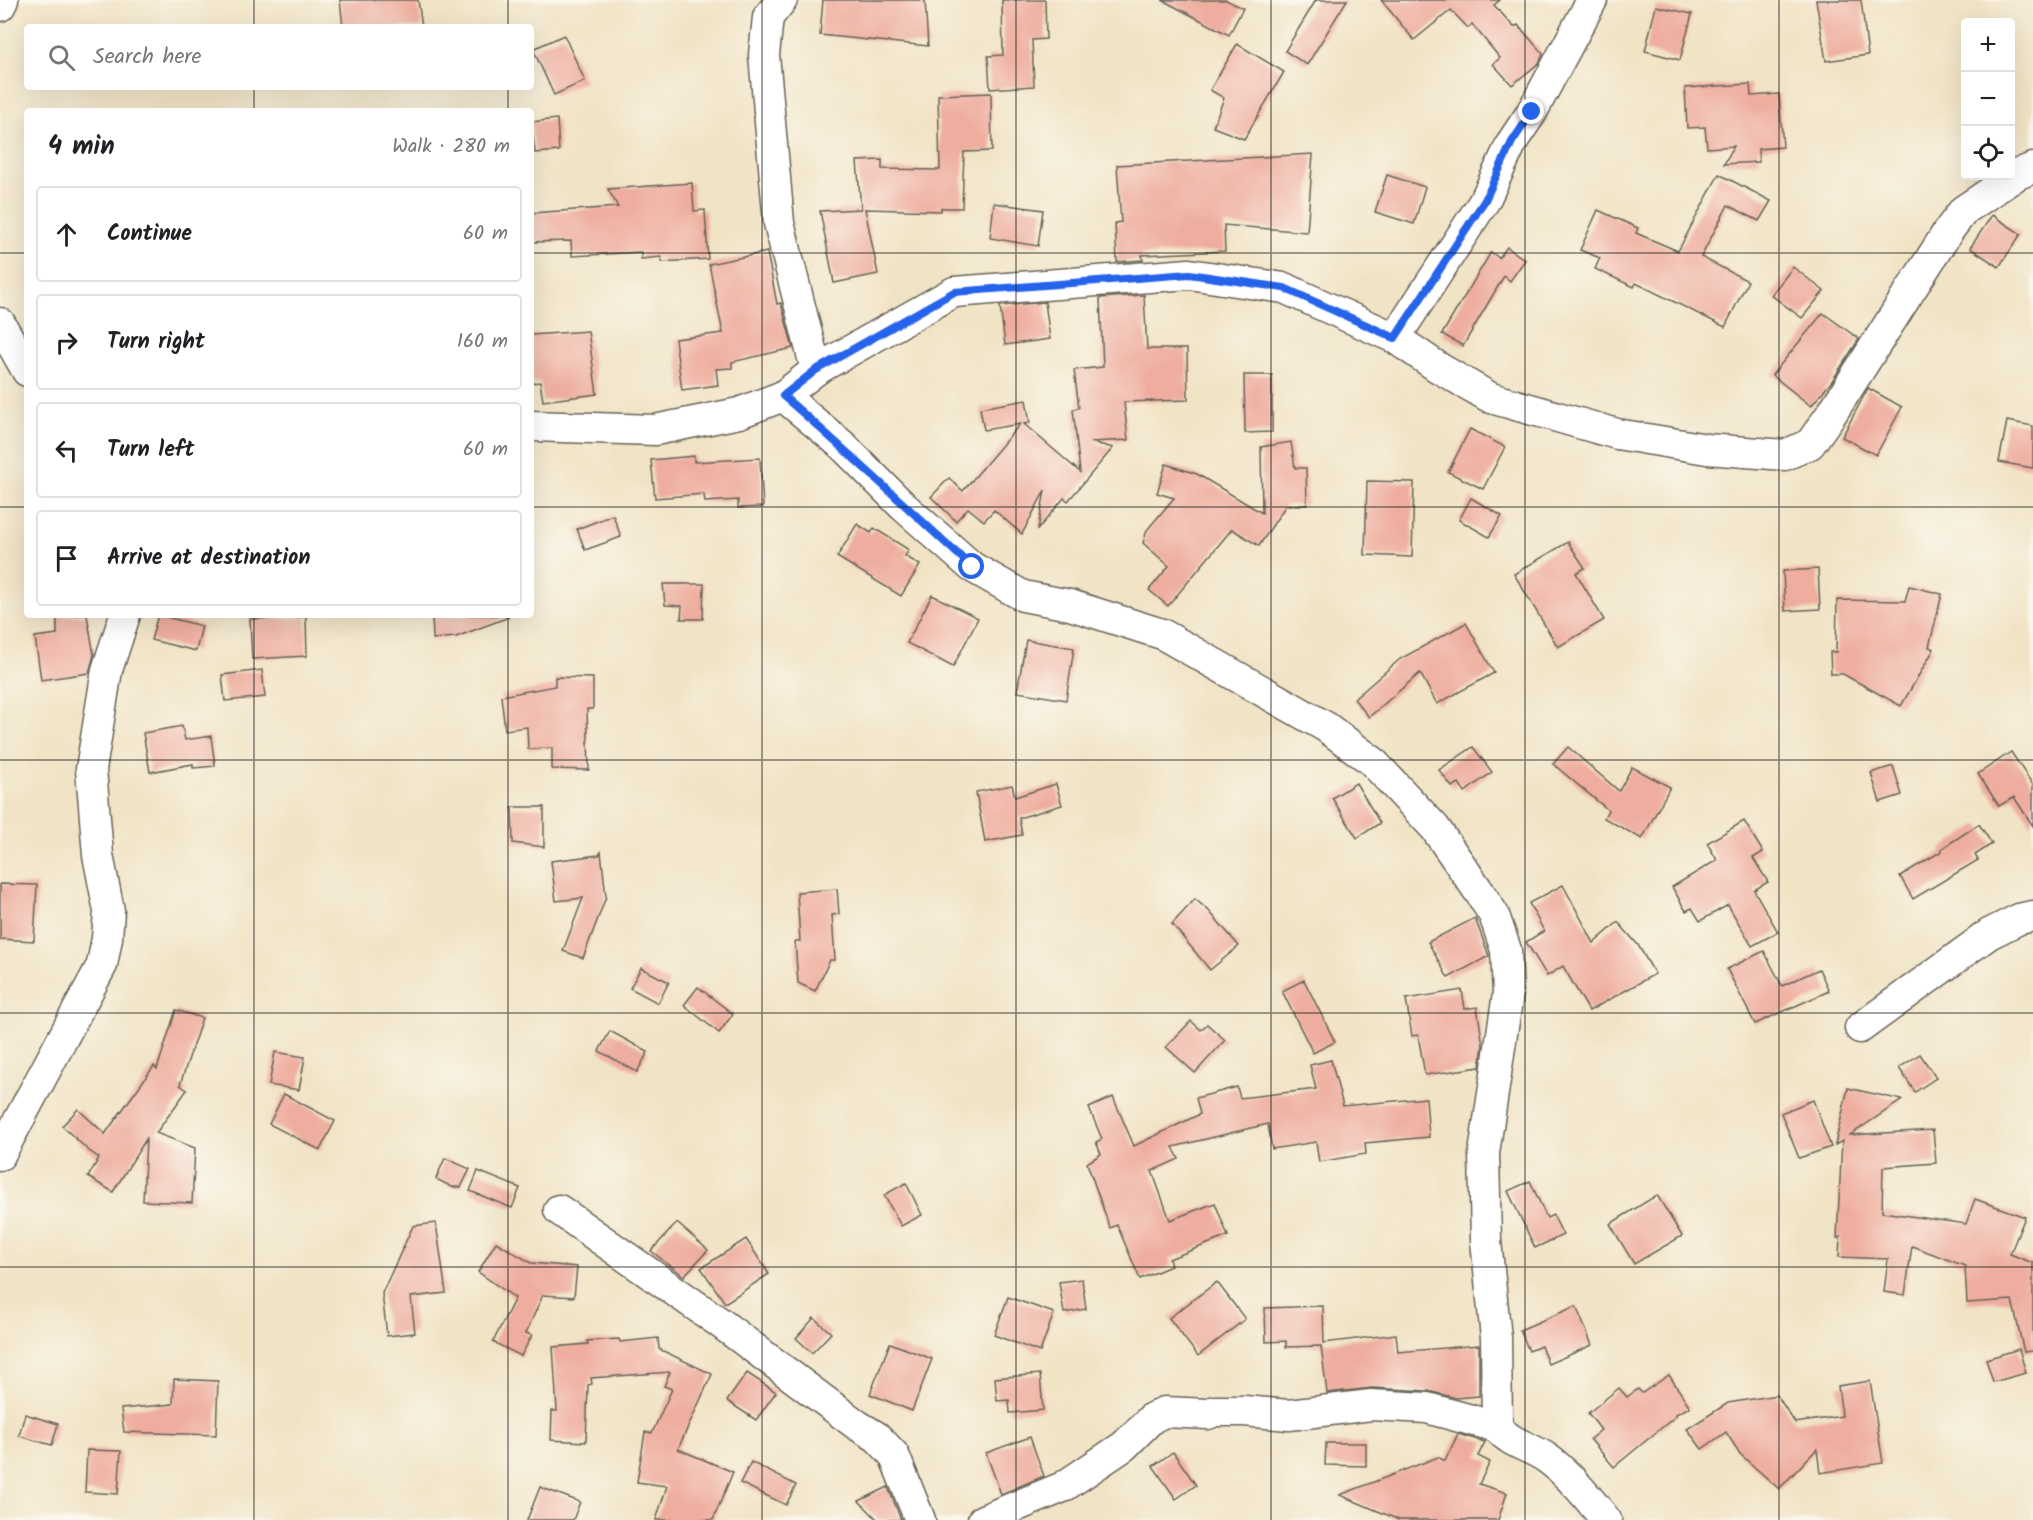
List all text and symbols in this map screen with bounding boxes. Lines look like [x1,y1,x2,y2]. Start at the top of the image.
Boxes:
map controls [1961,18,2015,180]
button: + [1961,18,2015,72]
search box [24,24,534,90]
text: Search here [93,40,201,75]
icon: search [45,41,78,74]
button: − [1961,72,2015,126]
route end [1518,98,1544,124]
text: 4 min [48,126,115,168]
button: locate [1961,126,2015,180]
text: Walk · 280 m [392,131,510,163]
text: Continue [107,217,192,252]
icon: ahead [50,218,83,251]
text: 60 m [463,218,508,250]
text: Turn right [107,325,205,360]
icon: right [50,326,83,359]
text: 160 m [457,326,508,358]
text: Turn left [107,433,194,468]
icon: left [50,434,83,467]
text: 60 m [463,434,508,466]
text: Arrive at destination [107,541,310,576]
icon: arrive [50,542,83,575]
route start [958,553,984,579]

